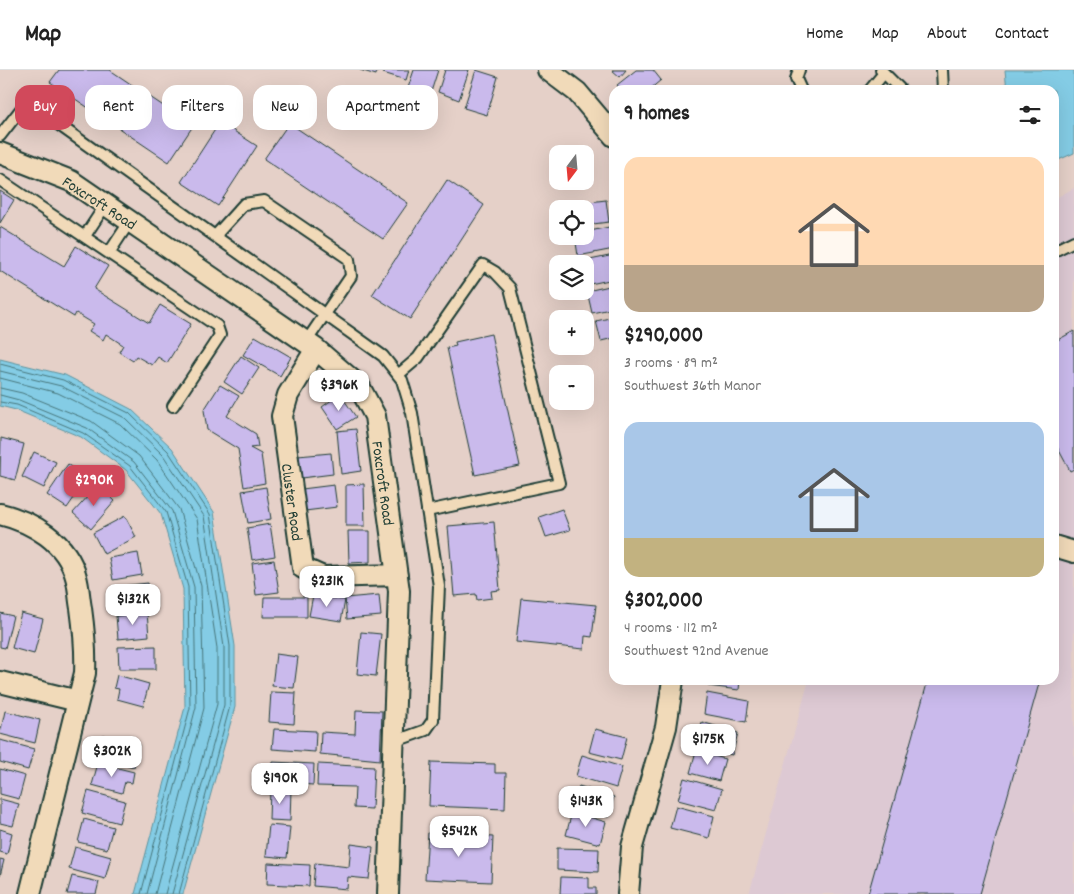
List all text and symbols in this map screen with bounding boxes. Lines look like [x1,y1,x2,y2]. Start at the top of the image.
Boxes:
text: Map [25,18,61,52]
text: Home [806,22,843,47]
text: Map [871,22,899,47]
text: About [927,22,967,47]
text: Contact [995,22,1049,47]
chip: Buy [15,85,75,130]
chip: Rent [85,85,152,130]
chip: Filters [162,85,243,130]
chip: New [253,85,317,130]
chip: Apartment [327,85,438,130]
text: 9 homes [624,100,690,130]
icon: filters [1016,101,1044,129]
north arrow [549,145,594,190]
map controls [549,145,594,410]
street label: Foxcroft Road [57,171,140,237]
icon: home [789,190,879,280]
button: locate [549,200,594,245]
button: layers [549,255,594,300]
button: + [549,310,594,355]
text: $290,000 [624,322,703,352]
text: 3 rooms · 89 m² [624,352,718,375]
button: − [549,365,594,410]
pin: $396K [304,370,374,412]
text: $396K [320,374,358,397]
text: Southwest 36th Manor [624,375,761,398]
street label: Foxcroft Road [364,440,399,527]
icon: home [789,455,879,545]
street label: Cluster Road [274,462,307,542]
pin: $290K [59,464,129,507]
text: $290K [75,469,113,492]
pin: $231K [292,566,362,608]
text: $231K [310,570,344,593]
pin: $132K [98,584,168,626]
text: $302,000 [624,587,703,617]
text: $132K [116,588,150,611]
text: 4 rooms · 112 m² [624,617,718,640]
text: Southwest 92nd Avenue [624,640,769,663]
pin: $175K [673,724,743,766]
text: $175K [692,728,724,751]
pin: $302K [77,736,147,778]
text: $302K [93,740,131,763]
pin: $190K [245,762,315,805]
text: $190K [262,767,298,790]
pin: $143K [551,786,621,828]
text: $143K [570,790,602,813]
pin: $542K [424,816,494,858]
text: $542K [441,820,477,843]

